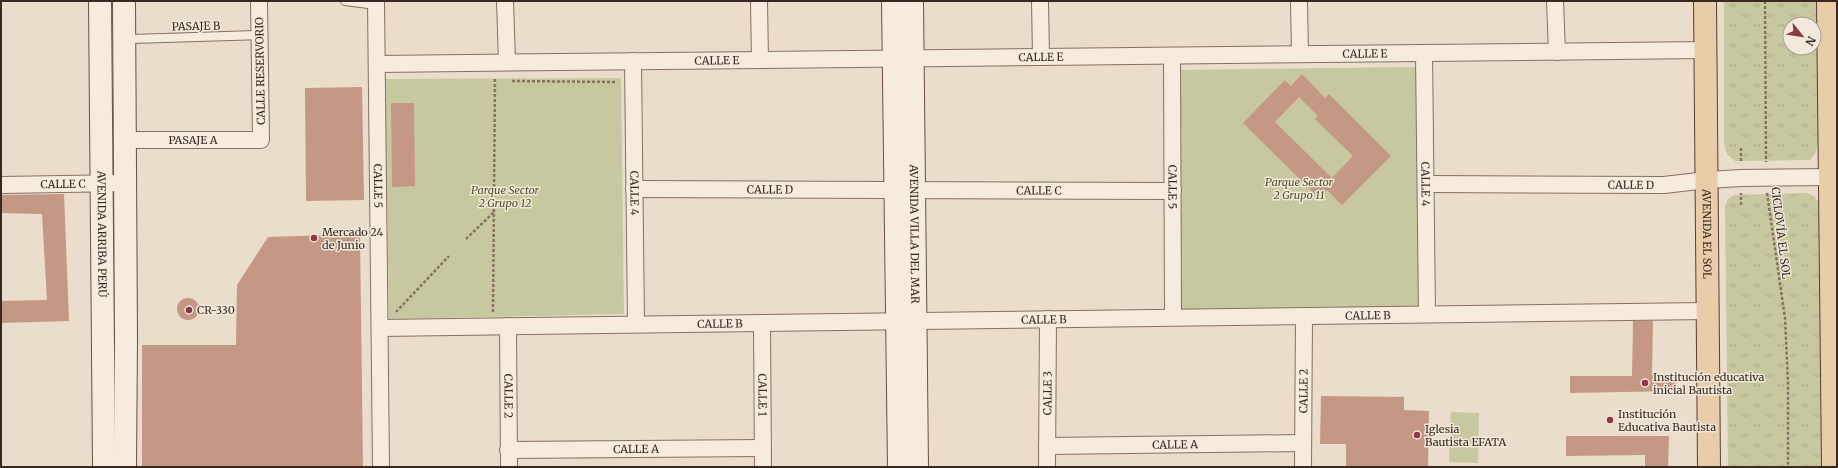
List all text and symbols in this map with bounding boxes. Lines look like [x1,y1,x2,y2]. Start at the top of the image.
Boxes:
north arrow [1782,16,1822,56]
street label: CALLE RESERVORIO [252,17,268,125]
street label: PASAJE B [171,19,221,33]
text: N [1802,34,1819,49]
street label: CALLE E [1342,46,1388,61]
street label: CALLE E [1018,50,1064,64]
street label: CALLE E [694,53,740,68]
street label: PASAJE A [168,133,218,147]
street label: CALLE 4 [1418,162,1433,207]
street label: AVENIDA VILLA DEL MAR [907,163,922,304]
street label: CALLE 5 [371,164,385,208]
street label: CALLE 5 [1165,165,1180,209]
street label: AVENIDA ARRIBA PERÚ [94,170,110,297]
street label: CALLE 4 [627,171,642,216]
park label: Parque Sector 2 Grupo 11 [1265,175,1334,202]
street label: CALLE C [40,177,86,191]
street label: CALLE D [1608,178,1654,192]
street label: CALLE D [747,182,793,197]
park label: Parque Sector 2 Grupo 12 [471,183,540,210]
street label: CALLE C [1016,183,1062,198]
street label: CICLOVÍA EL SOL [1768,186,1794,280]
street label: AVENIDA EL SOL [1700,188,1714,279]
place label: Mercado 24 de Junio [322,225,384,252]
marker: Mercado 24 de Junio [309,233,319,243]
place label: CR-330 [197,303,235,317]
marker: CR-330 [184,305,194,315]
street label: CALLE B [1345,308,1391,323]
street label: CALLE B [1021,312,1067,327]
street label: CALLE B [697,316,743,331]
street label: CALLE 2 [1296,369,1311,413]
place label: Institución educativa inicial Bautista [1653,370,1765,397]
street label: CALLE 3 [1040,371,1055,415]
street label: CALLE 1 [755,373,770,417]
street label: CALLE 2 [501,374,516,418]
marker: Institución educativa inicial Bautista [1640,378,1650,388]
place label: Institución Educativa Bautista [1618,407,1716,434]
marker: Institución Educativa Bautista [1605,415,1615,425]
place label: Iglesia Bautista EFATA [1425,422,1506,449]
marker: Iglesia Bautista EFATA [1412,430,1422,440]
street label: CALLE A [1152,437,1198,452]
street label: CALLE A [613,442,659,456]

